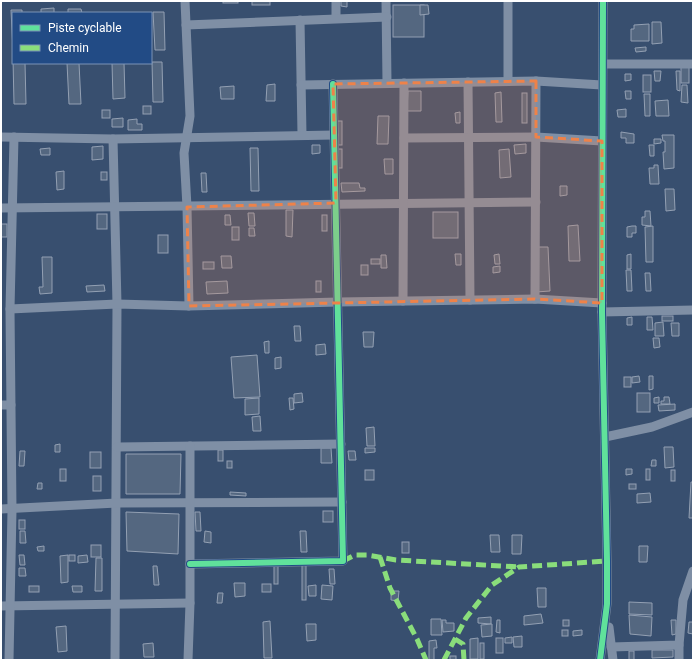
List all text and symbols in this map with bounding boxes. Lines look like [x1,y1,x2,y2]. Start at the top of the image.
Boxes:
legend [12,12,152,64]
text: Piste cyclable [48,21,122,35]
text: Chemin [48,41,89,55]

